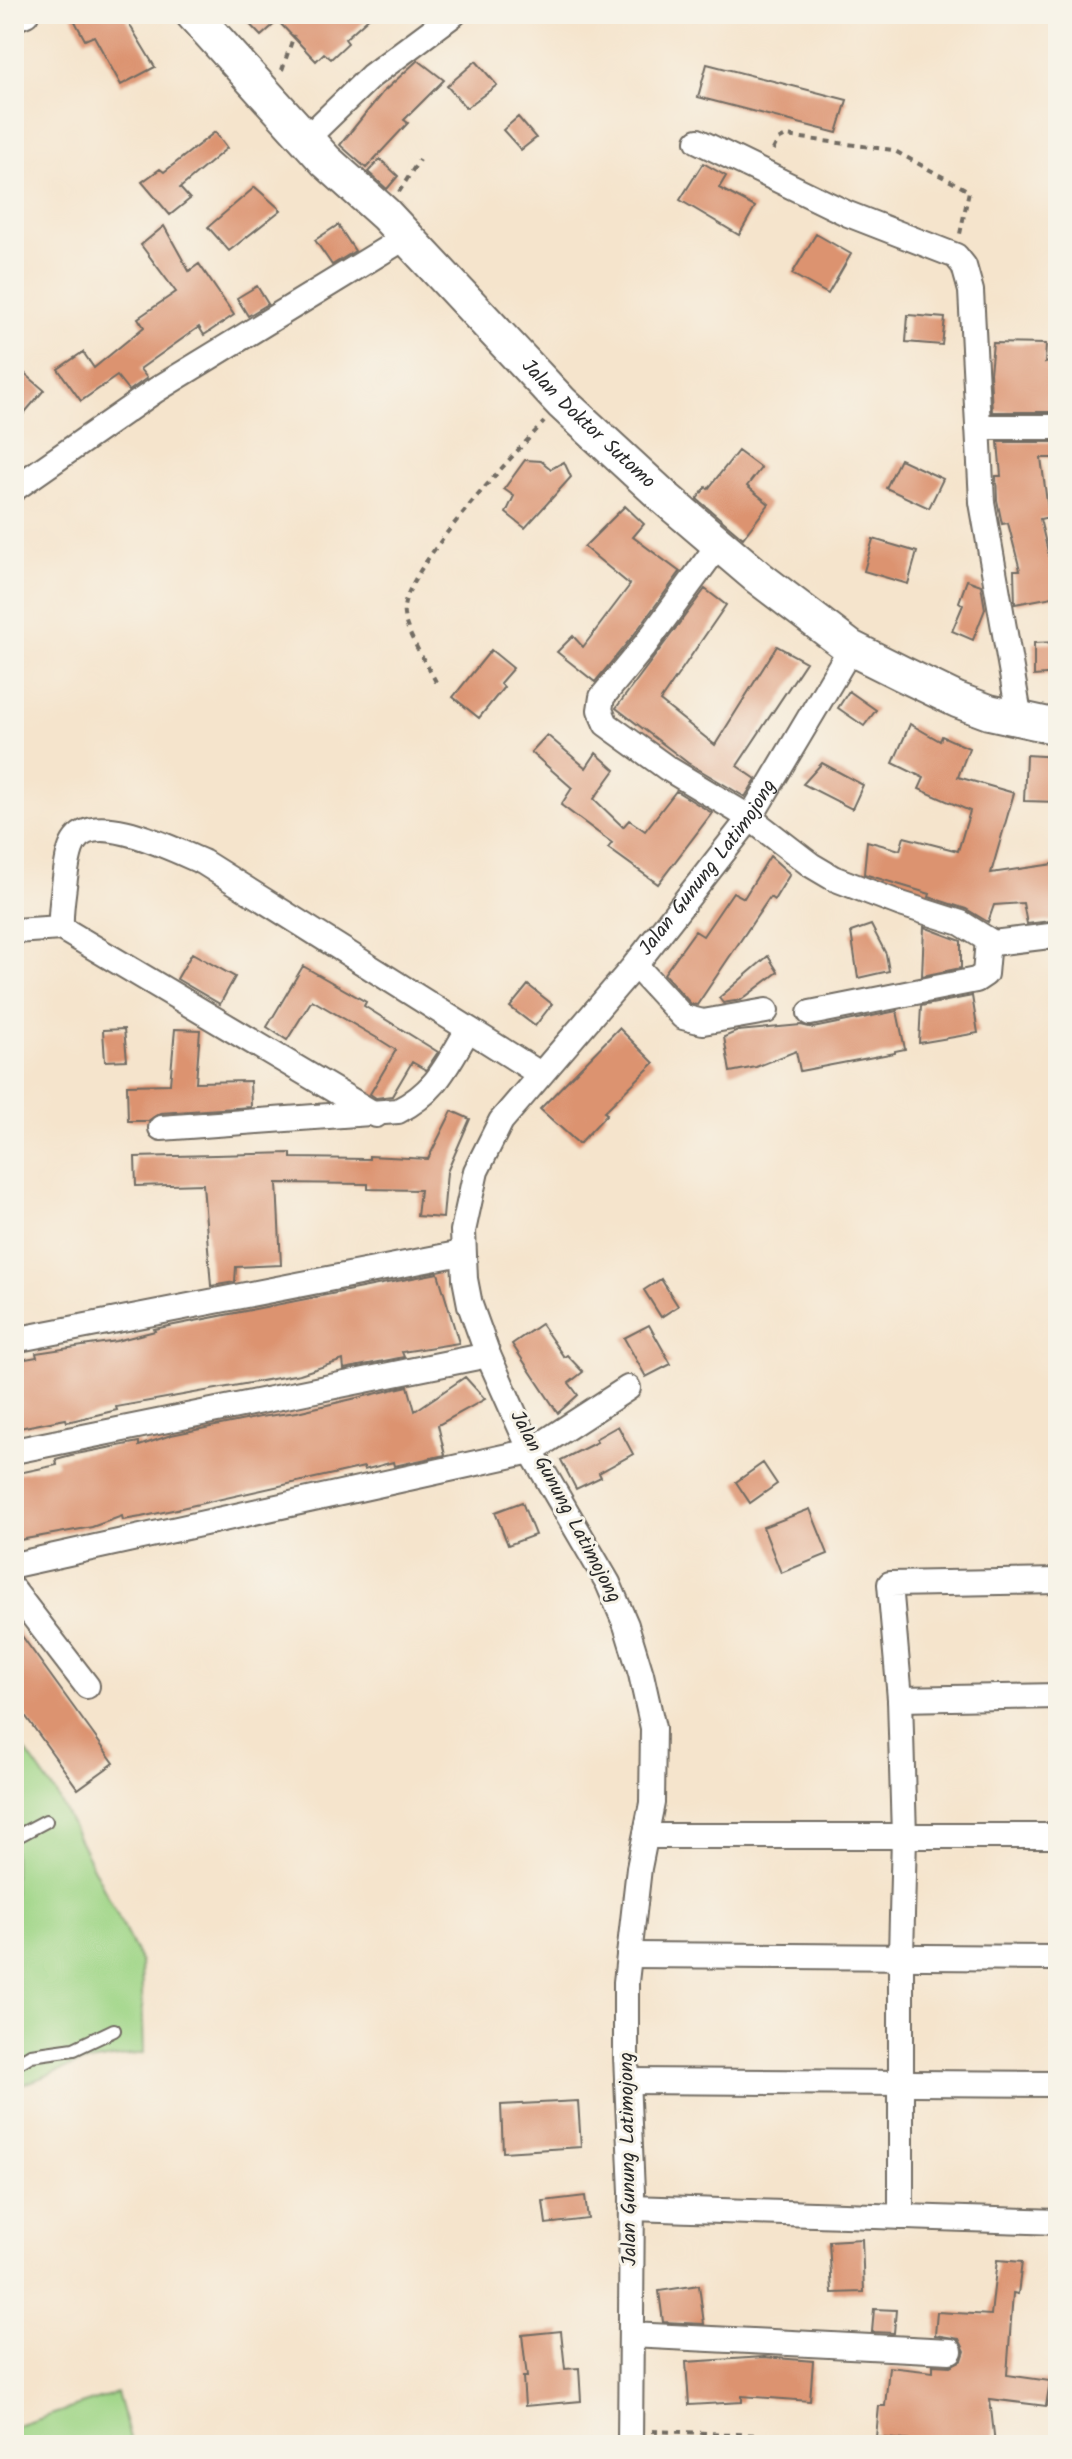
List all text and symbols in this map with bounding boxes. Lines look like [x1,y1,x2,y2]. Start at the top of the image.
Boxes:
street label: Jalan Doktor Sutomo [513,352,662,497]
street label: Jalan Gunung Latimojong [632,773,785,963]
street label: Jalan Gunung Latimojong [501,1405,629,1609]
street label: Jalan Gunung Latimojong [611,2052,647,2266]

